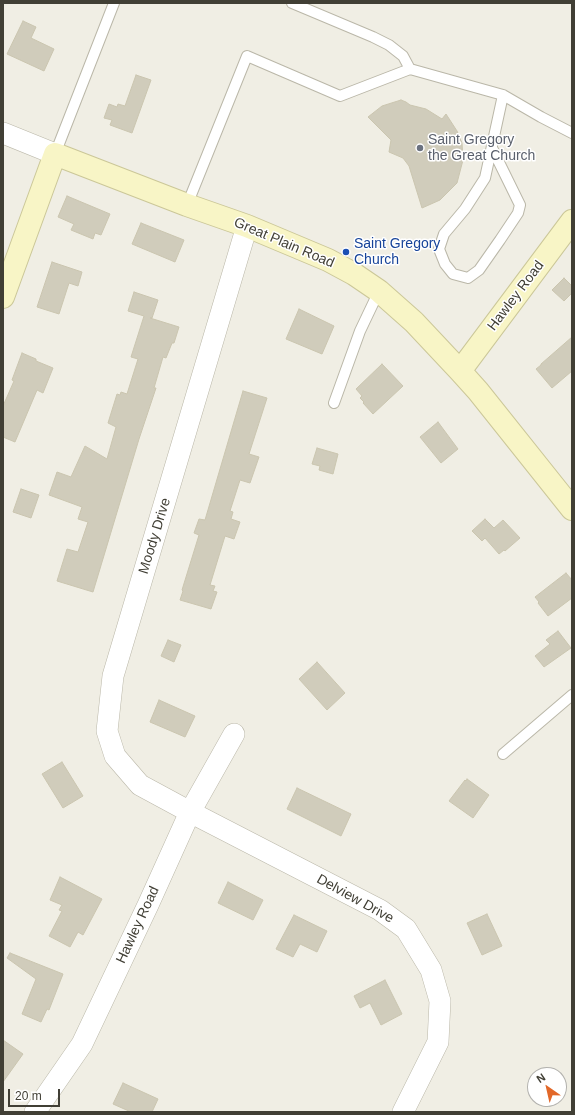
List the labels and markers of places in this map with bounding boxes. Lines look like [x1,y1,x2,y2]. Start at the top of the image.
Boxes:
place label: Saint Gregory the Great Church [428,132,535,164]
marker: Saint Gregory the Great Church [415,143,425,153]
place label: Saint Gregory Church [354,236,440,268]
marker: Saint Gregory Church [341,247,351,257]

